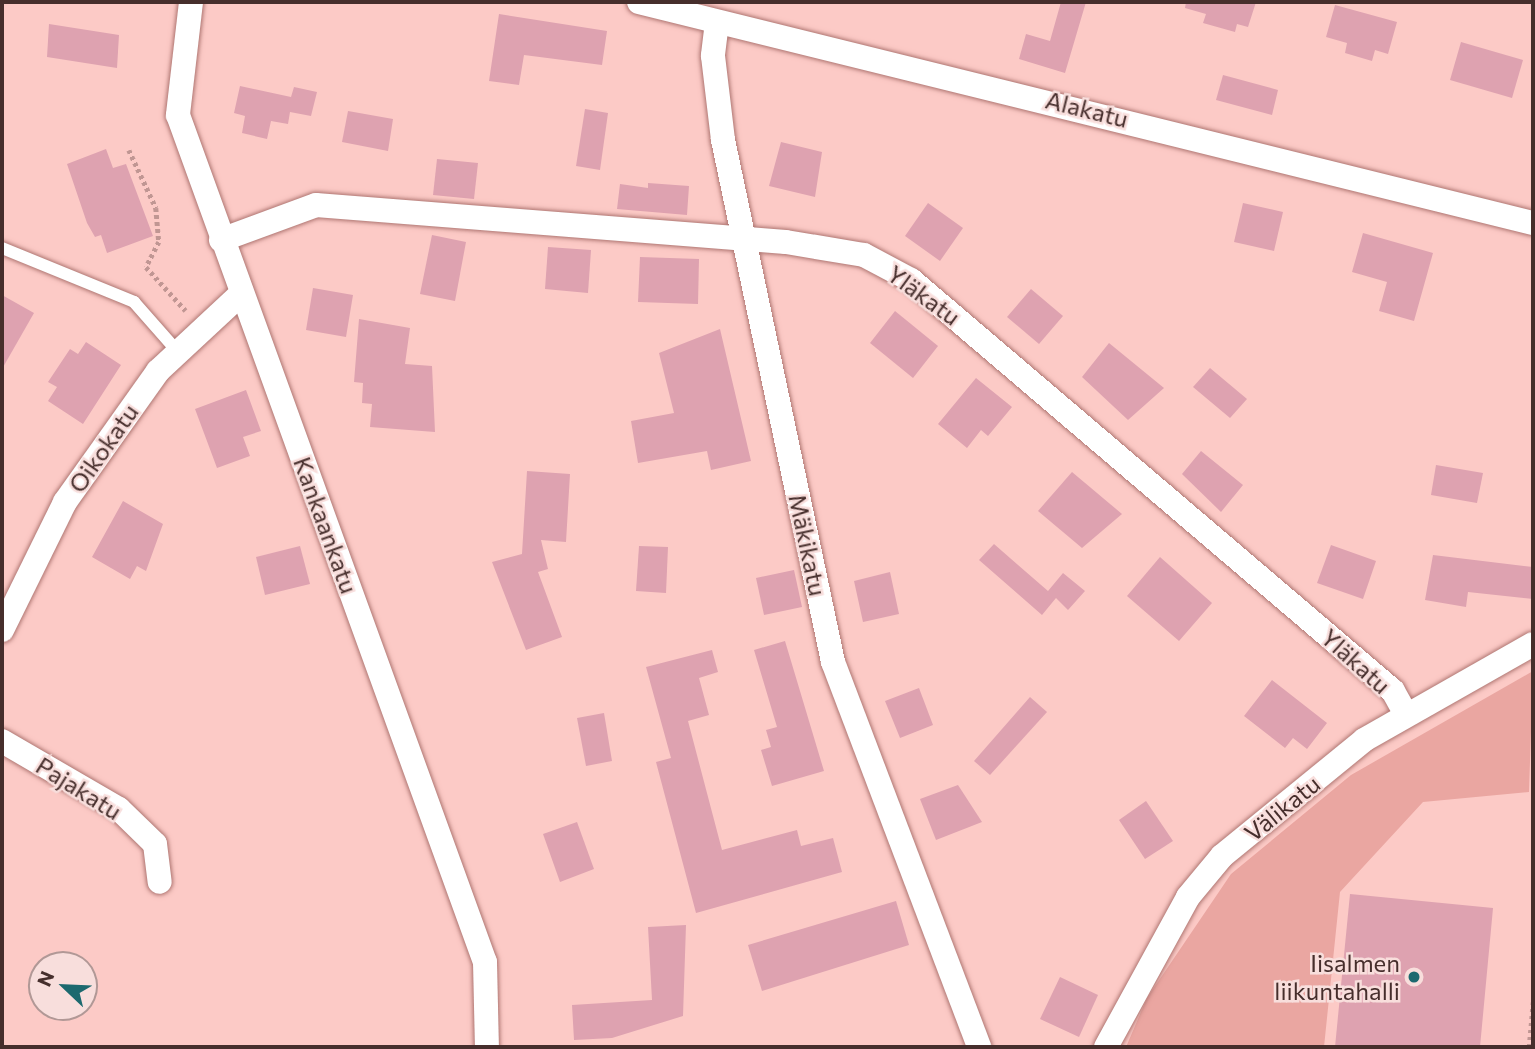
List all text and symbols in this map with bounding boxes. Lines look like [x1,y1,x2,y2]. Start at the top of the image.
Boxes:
street label: Alakatu [1043,85,1131,133]
street label: Yläkatu [882,259,966,331]
street label: Oikokatu [62,398,144,498]
street label: Kankaankatu [288,453,364,597]
street label: Mäkikatu [783,492,833,598]
street label: Yläkatu [1316,623,1396,699]
street label: Pajakatu [31,751,127,825]
street label: Välikatu [1238,769,1326,847]
place label: Iisalmen liikuntahalli [1274,949,1400,1005]
north arrow [28,951,98,1021]
text: N [32,967,58,989]
marker: Iisalmen liikuntahalli [1406,969,1422,985]

